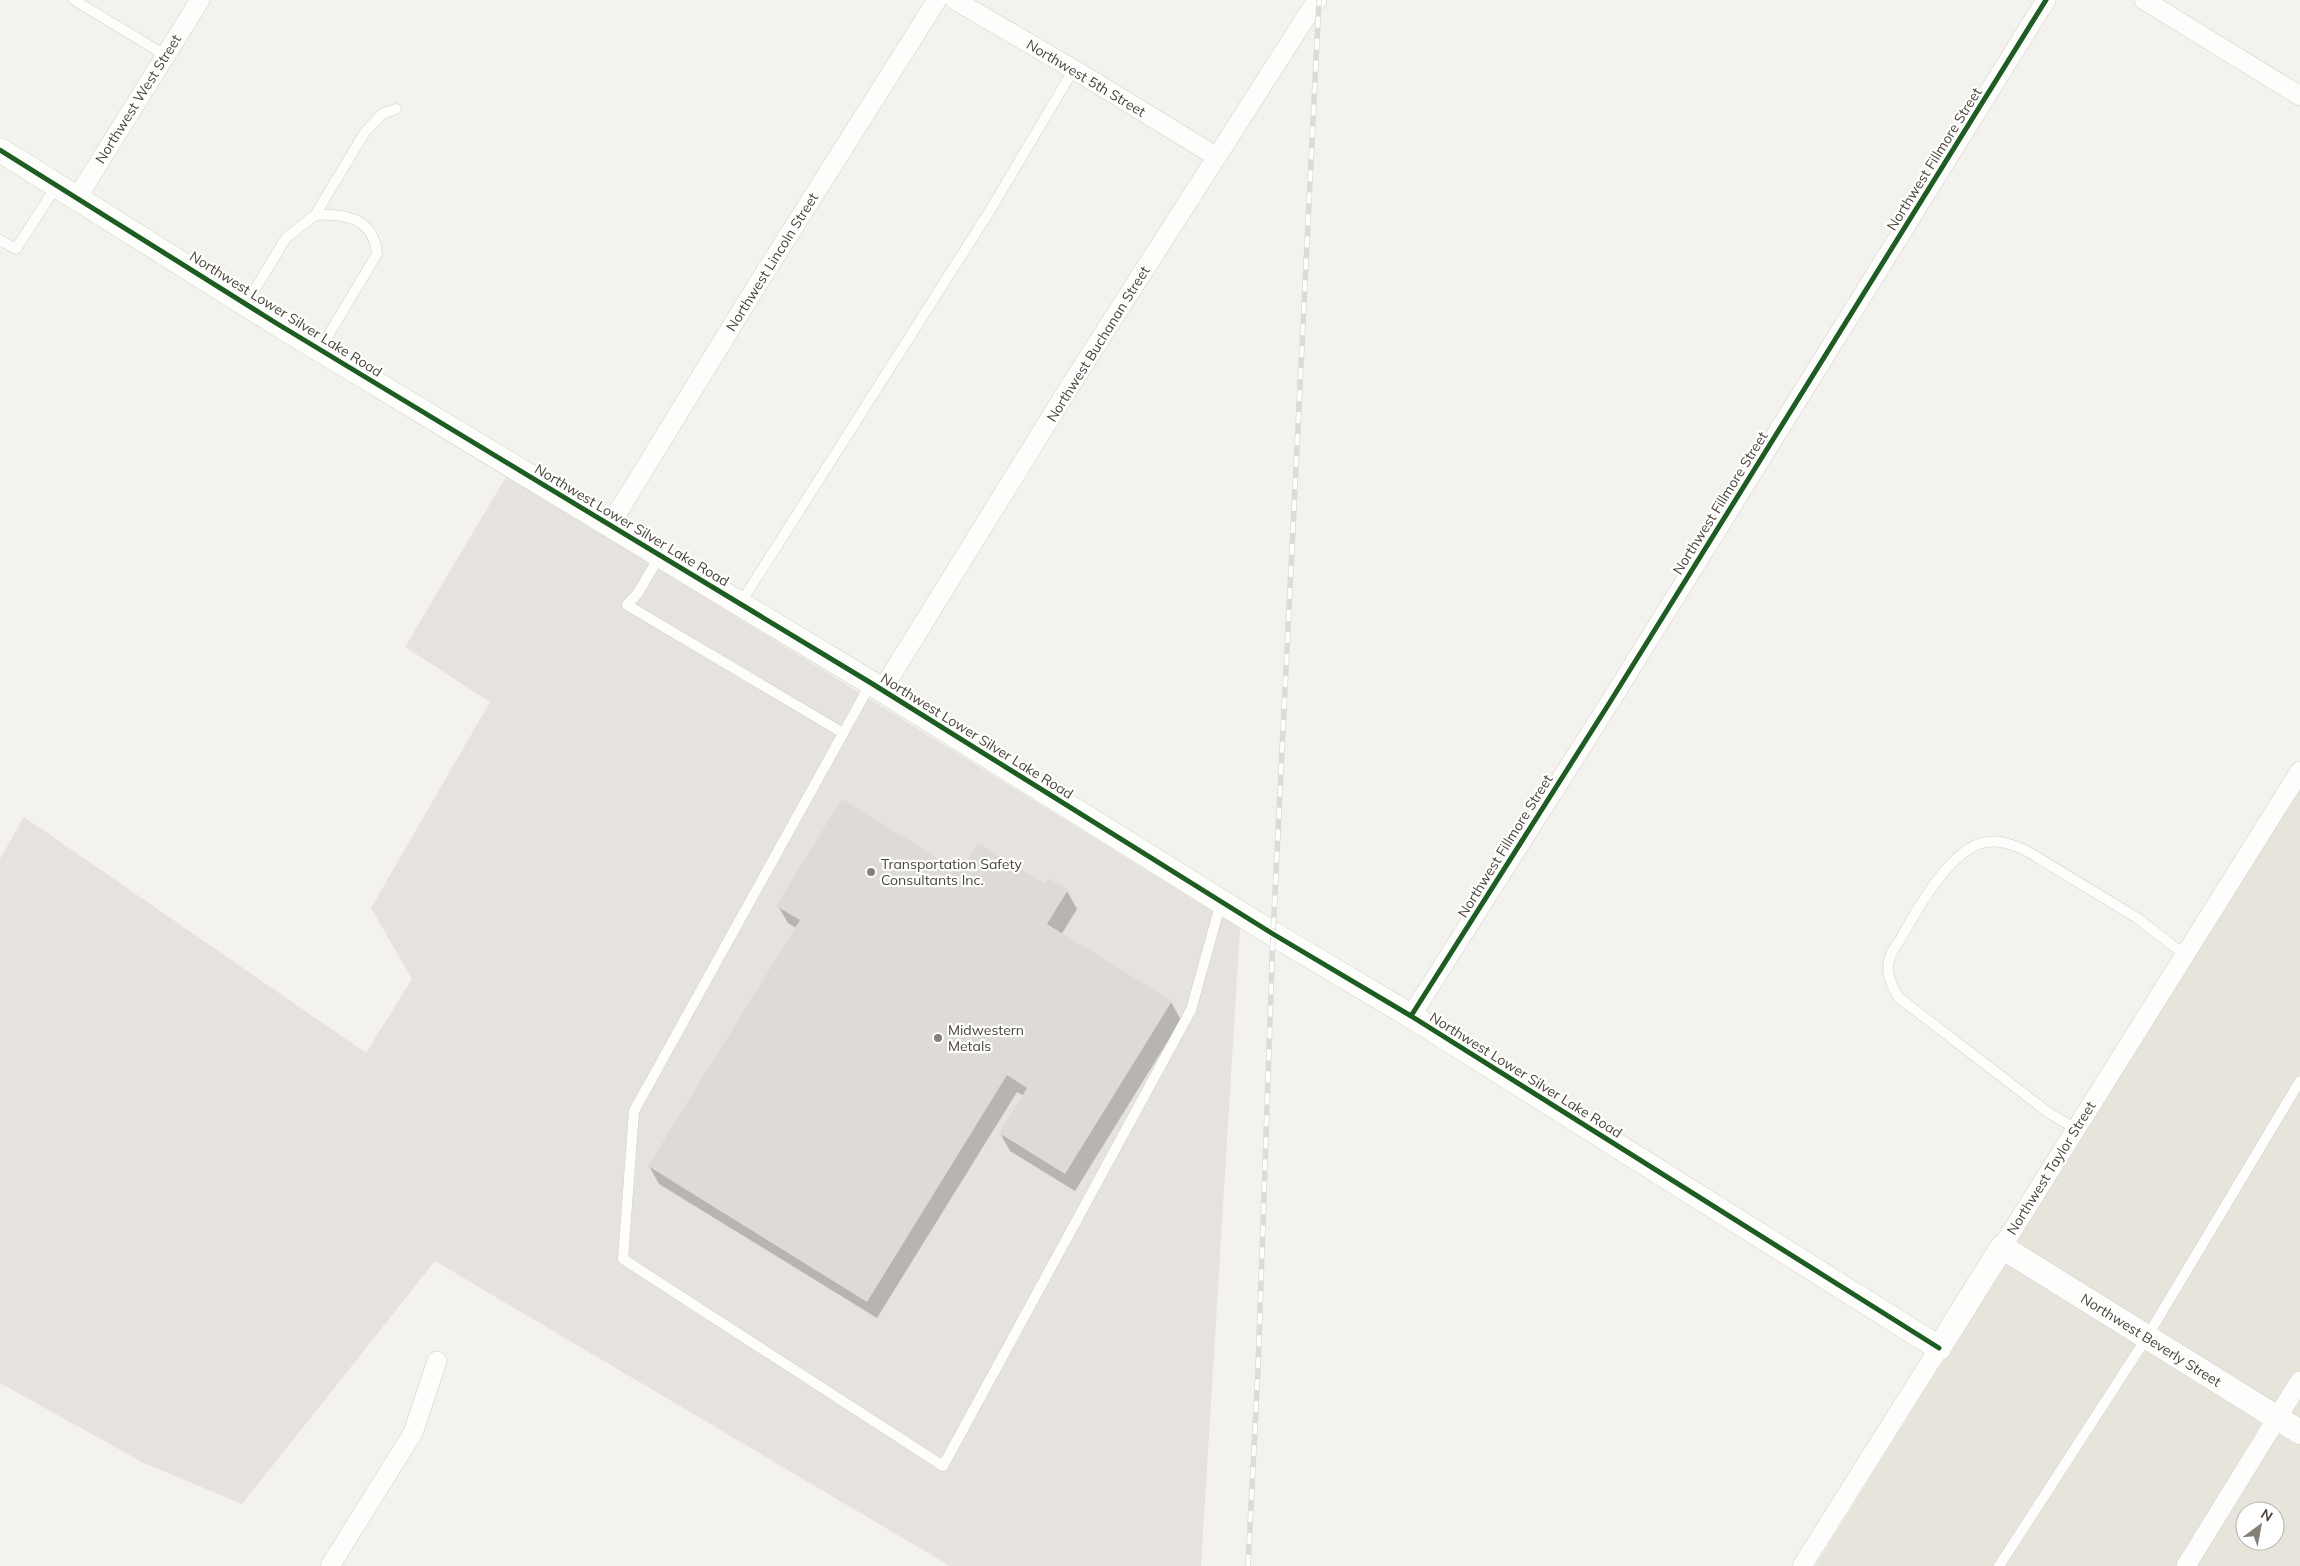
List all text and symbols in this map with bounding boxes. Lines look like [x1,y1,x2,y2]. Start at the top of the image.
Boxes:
street label: Northwest West Street [91,31,185,167]
street label: Northwest 5th Street [1023,35,1149,121]
street label: Northwest Fillmore Street [1883,84,1985,234]
street label: Northwest Lincoln Street [722,189,822,335]
street label: Northwest Lower Silver Lake Road [186,247,386,381]
street label: Northwest Buchanan Street [1043,263,1153,425]
street label: Northwest Fillmore Street [1669,428,1771,578]
street label: Northwest Lower Silver Lake Road [532,460,732,590]
street label: Northwest Lower Silver Lake Road [877,669,1077,803]
street label: Northwest Fillmore Street [1454,771,1556,921]
place label: Transportation Safety Consultants Inc. [881,855,1022,889]
marker: Transportation Safety Consultants Inc. [865,866,877,878]
street label: Northwest Lower Silver Lake Road [1426,1008,1626,1142]
place label: Midwestern Metals [948,1021,1024,1055]
marker: Midwestern Metals [932,1032,944,1044]
street label: Northwest Taylor Street [2003,1098,2099,1238]
street label: Northwest Beverly Street [2077,1289,2225,1391]
north arrow [2235,1501,2285,1551]
text: N [2258,1505,2276,1525]

